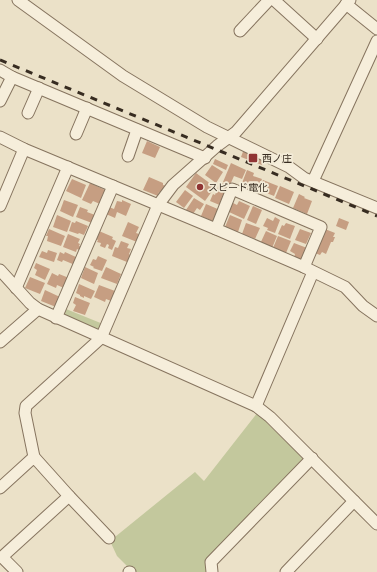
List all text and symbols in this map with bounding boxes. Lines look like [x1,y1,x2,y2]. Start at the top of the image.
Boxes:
marker: 西ノ庄 [247,152,259,164]
place label: 西ノ庄 [262,152,292,165]
place label: スピード電化 [208,181,268,194]
marker: スピード電化 [195,182,205,192]

